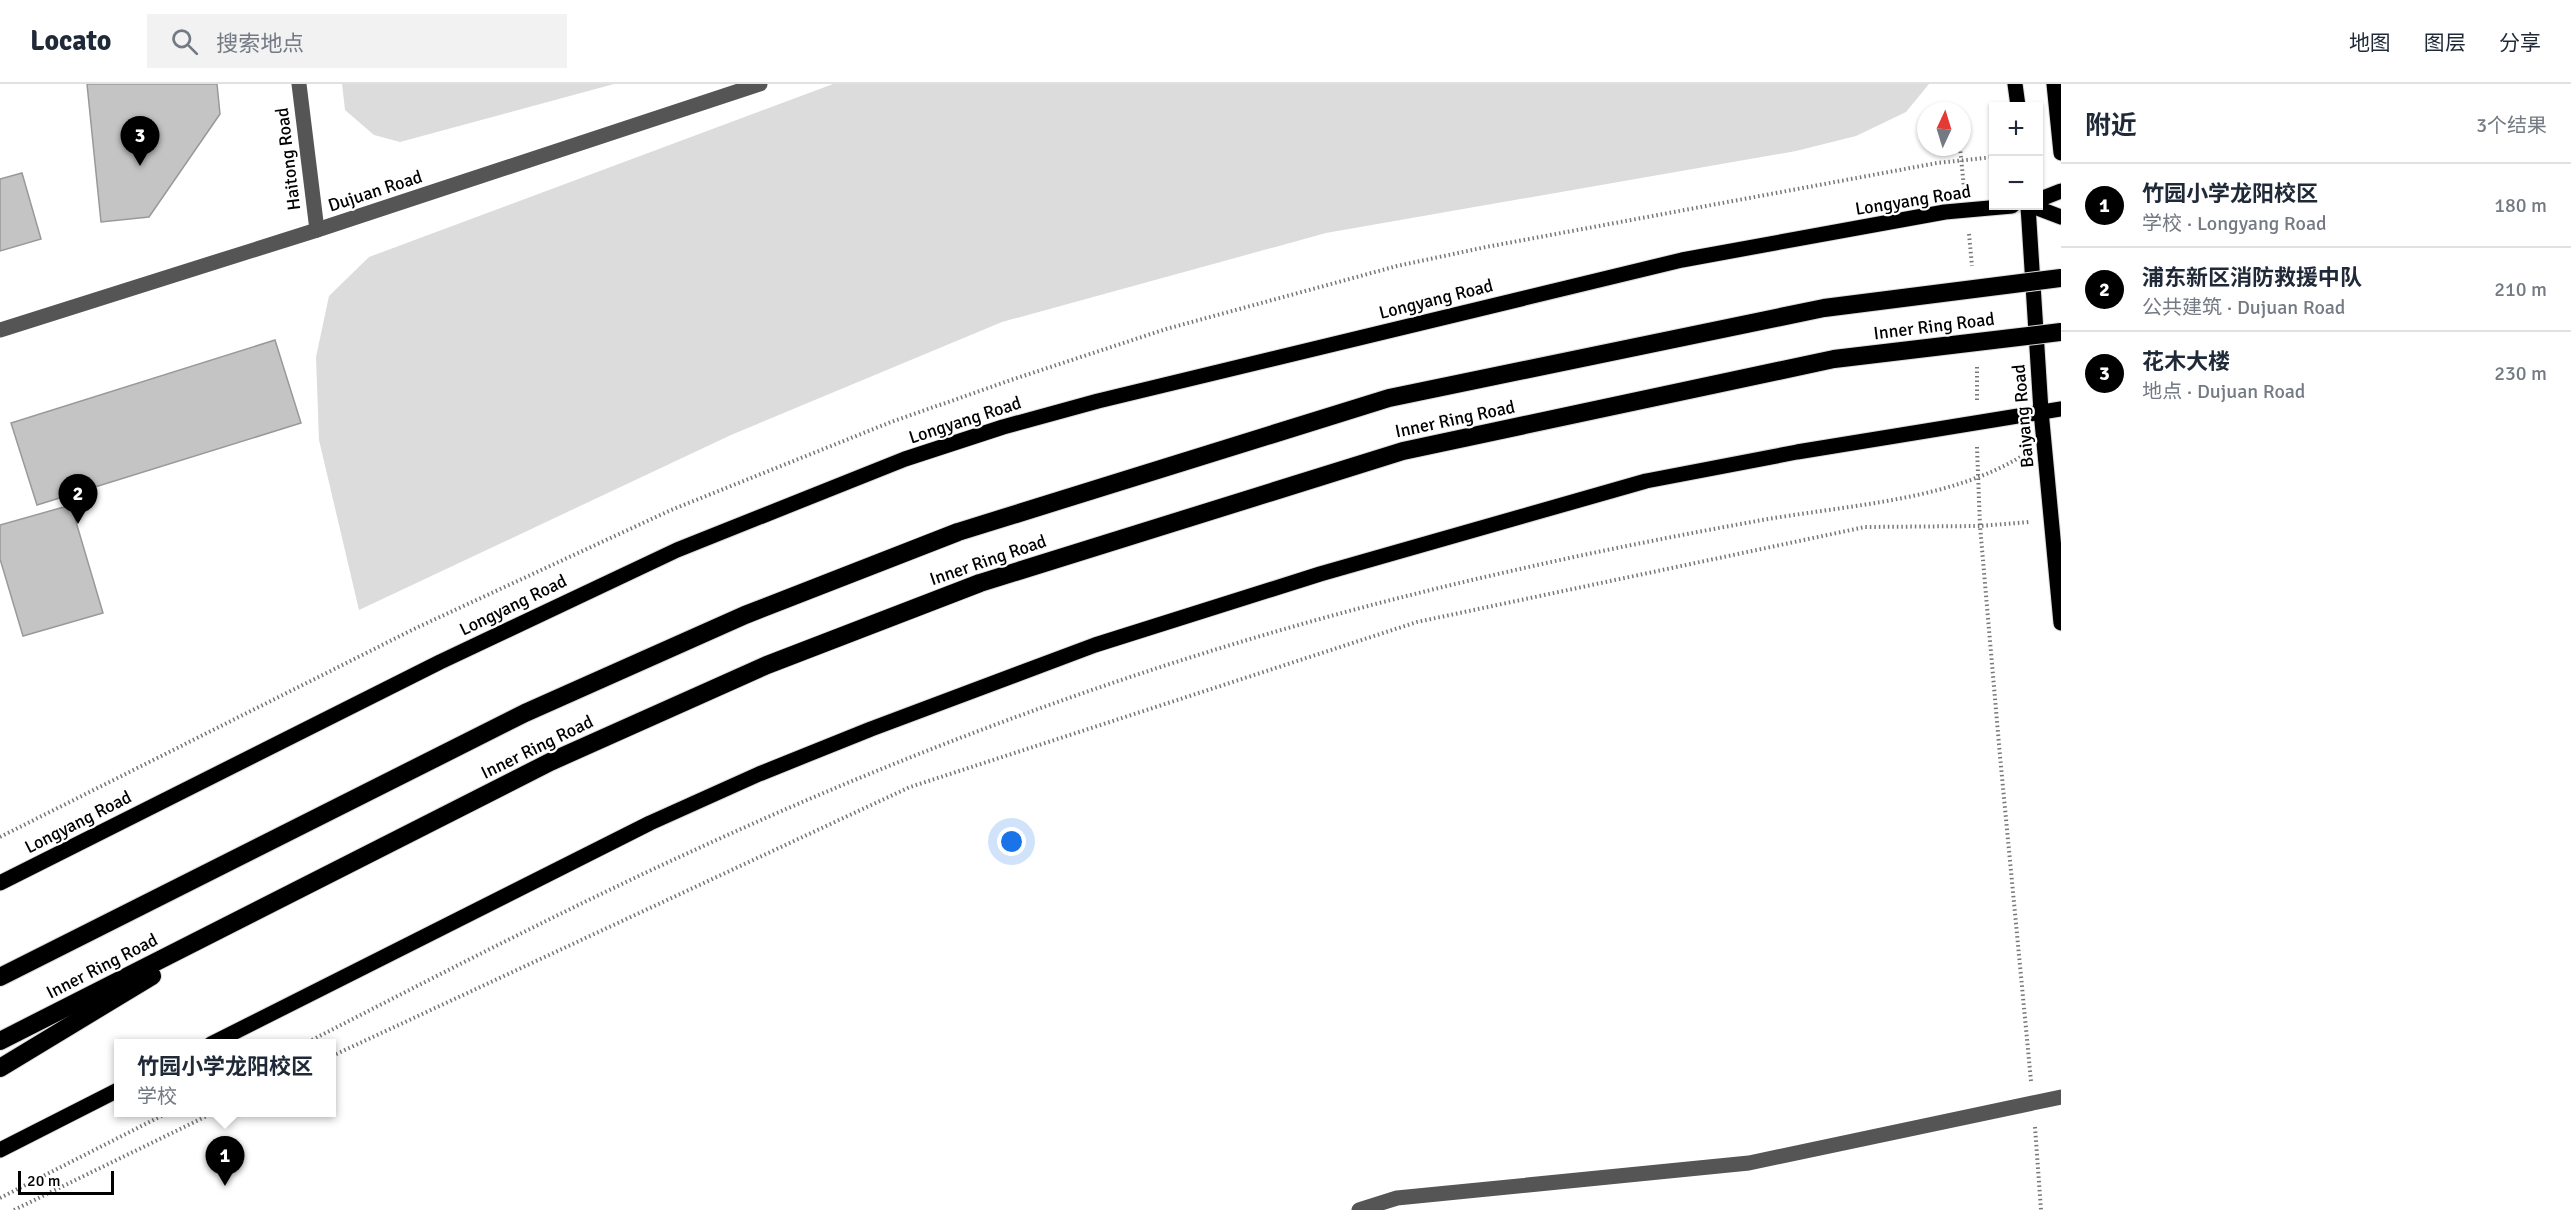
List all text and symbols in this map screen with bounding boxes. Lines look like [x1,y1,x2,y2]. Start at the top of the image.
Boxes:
search box [147,14,567,68]
text: Locato [30,24,111,58]
icon: search [168,25,201,58]
text: 搜索地点 [216,30,304,57]
text: 地图 [2349,30,2391,56]
text: 图层 [2424,30,2466,56]
text: 分享 [2499,30,2541,56]
north arrow [1917,102,1971,156]
map controls [1989,102,2043,210]
button: + [1989,102,2043,156]
street label: Haitong Road [271,106,305,212]
text: 附近 [2085,110,2137,142]
text: 3个结果 [2476,113,2547,138]
pin: 3 [120,116,160,166]
button: − [1989,156,2043,210]
street label: Dujuan Road [325,165,425,217]
street label: Longyang Road [1854,180,1972,220]
text: 竹园小学龙阳校区 [2142,180,2318,207]
text: 1 [2099,193,2110,218]
text: 180 m [2494,193,2547,218]
text: 学校 · Longyang Road [2142,211,2327,236]
text: 浦东新区消防救援中队 [2142,264,2362,291]
street label: Longyang Road [1377,274,1495,324]
text: 2 [2099,277,2110,302]
text: 210 m [2494,277,2547,302]
text: 公共建筑 · Dujuan Road [2142,295,2345,320]
street label: Inner Ring Road [1872,308,1996,344]
text: 花木大楼 [2142,348,2230,375]
text: 3 [2099,361,2110,386]
text: 230 m [2494,361,2547,386]
street label: Baiyang Road [2008,363,2038,469]
text: 地点 · Dujuan Road [2142,379,2305,404]
street label: Longyang Road [906,391,1024,449]
street label: Inner Ring Road [1393,396,1517,442]
pin: 2 [58,474,98,524]
street label: Inner Ring Road [927,530,1049,590]
street label: Longyang Road [456,570,570,640]
street label: Inner Ring Road [477,710,597,784]
street label: Longyang Road [21,786,135,858]
your location [997,827,1026,856]
street label: Inner Ring Road [43,929,161,1003]
popup [114,1039,336,1117]
text: 竹园小学龙阳校区 [137,1053,313,1080]
text: 学校 [137,1084,177,1109]
pin: 1 [206,1136,244,1186]
scale bar [18,1168,114,1196]
text: 20 m [27,1171,61,1191]

